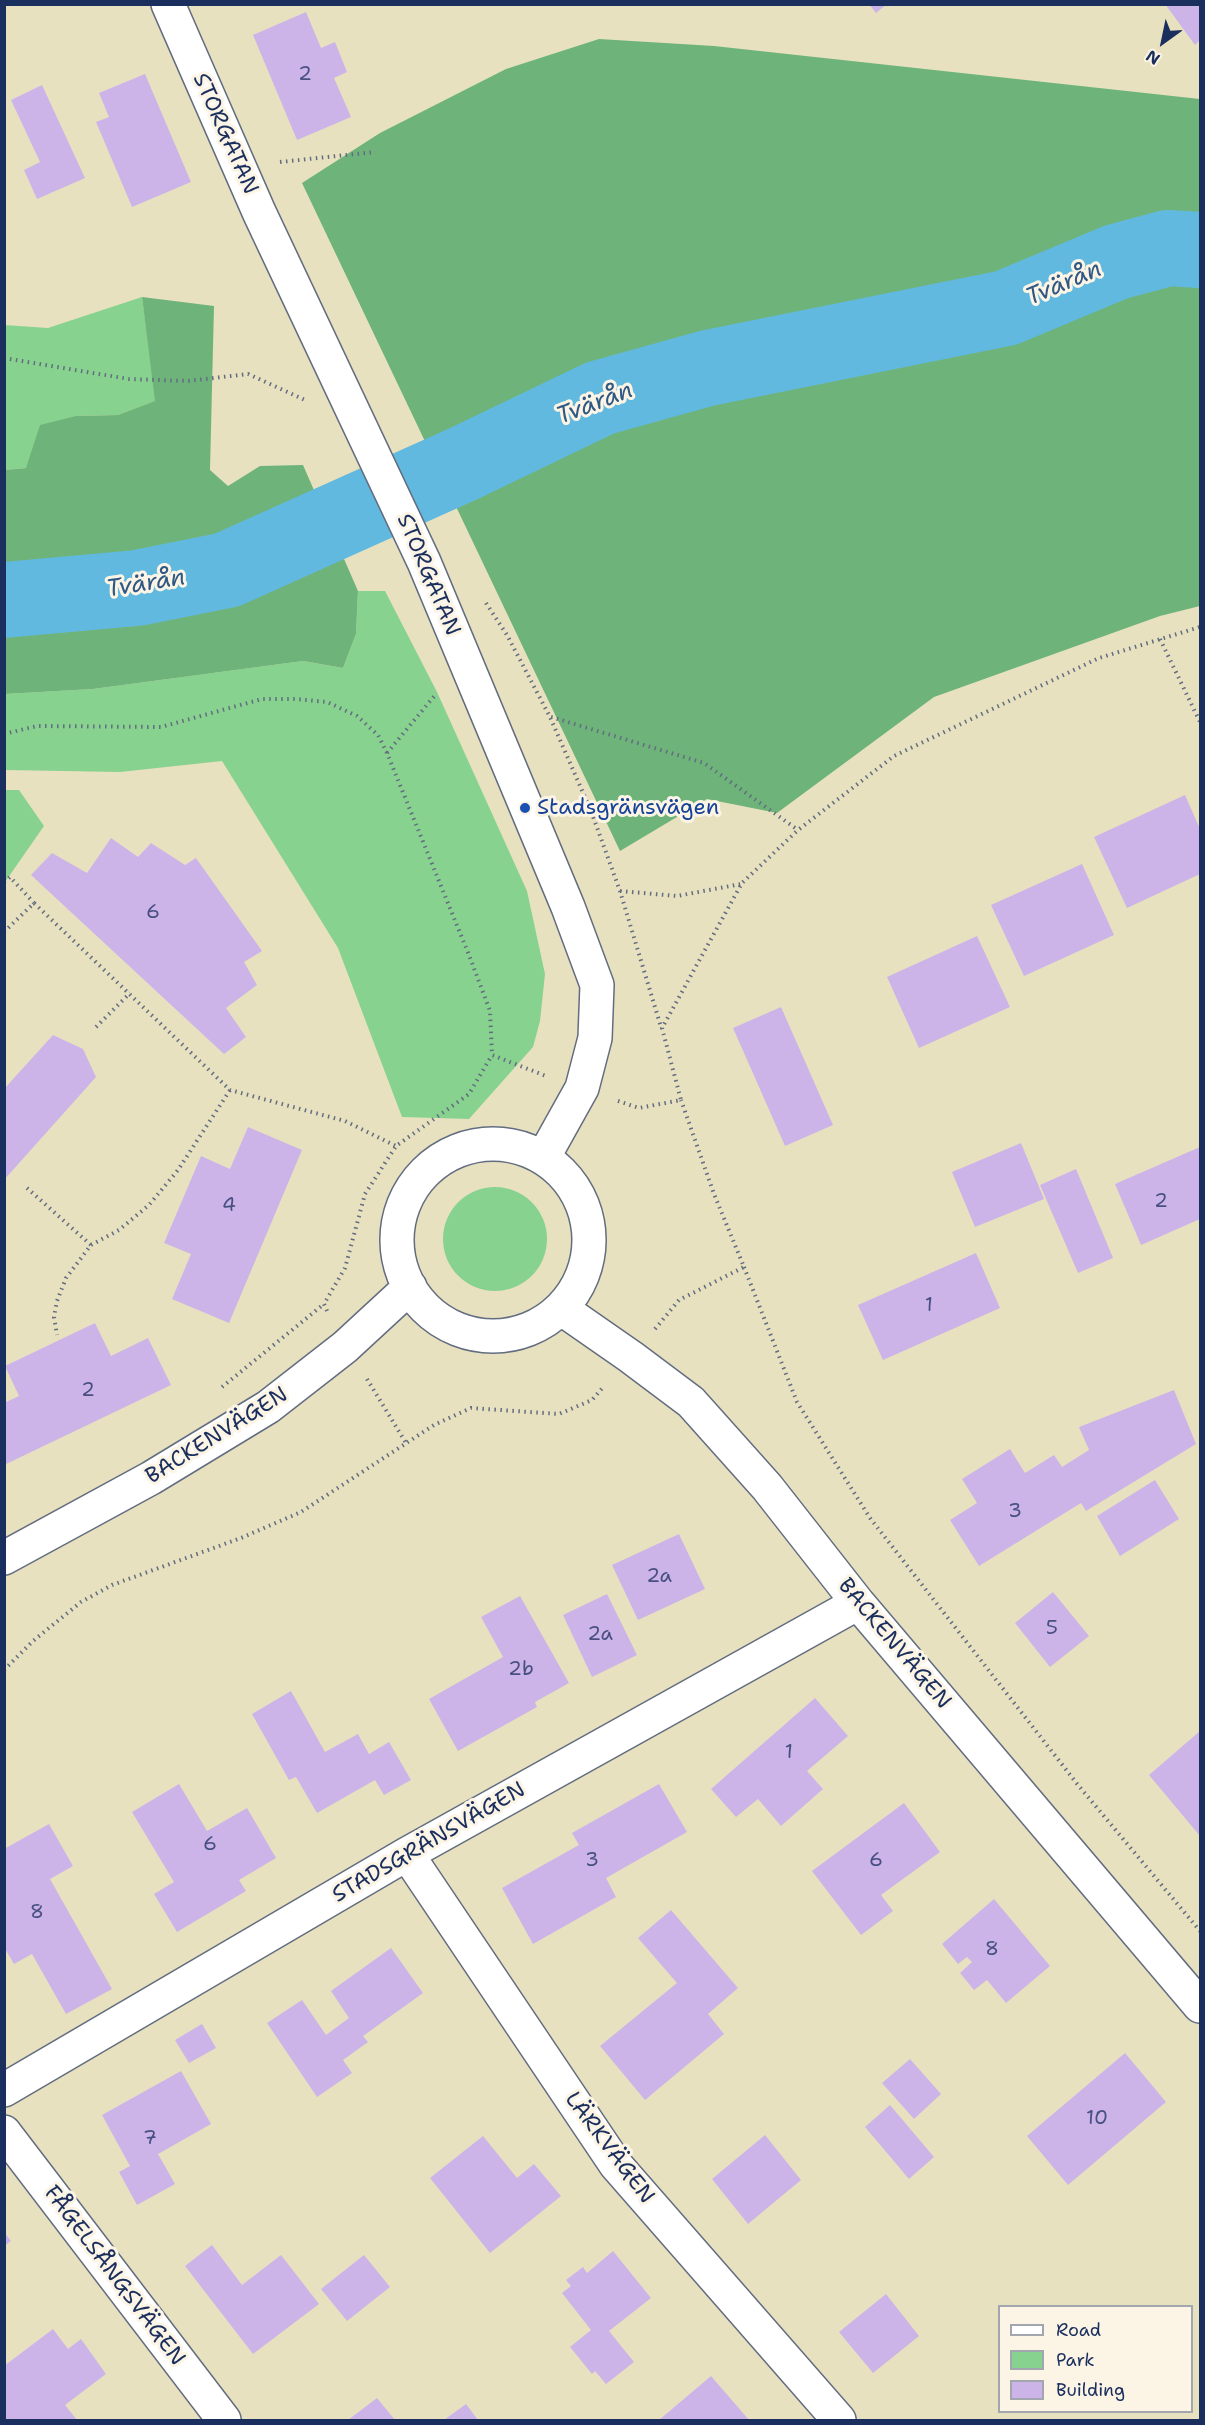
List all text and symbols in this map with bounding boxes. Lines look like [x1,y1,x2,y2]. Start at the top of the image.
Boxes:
north arrow [1133,12,1193,72]
text: N [1142,45,1164,70]
house number: 2 [298,63,312,87]
street label: STORGATAN [187,69,263,199]
water label: Tvärån [1022,255,1106,313]
water label: Tvärån [553,376,637,432]
street label: STORGATAN [391,510,465,640]
water label: Tvärån [105,564,187,604]
place label: Stadsgränsvägen [537,795,719,821]
marker: Stadsgränsvägen [518,801,532,815]
house number: 6 [146,901,160,925]
house number: 2 [1154,1190,1168,1214]
house number: 4 [222,1194,236,1218]
house number: 1 [925,1294,933,1318]
house number: 2 [81,1379,95,1403]
street label: BACKENVÄGEN [141,1382,293,1490]
house number: 3 [1008,1500,1022,1524]
house number: 2a [646,1565,672,1589]
street label: BACKENVÄGEN [832,1573,956,1715]
house number: 5 [1046,1617,1058,1641]
house number: 2a [587,1623,613,1647]
house number: 2b [508,1658,534,1682]
house number: 1 [785,1741,793,1765]
street label: STADSGRÄNSVÄGEN [328,1777,530,1909]
house number: 6 [203,1833,217,1857]
house number: 3 [585,1849,599,1873]
house number: 6 [869,1849,883,1873]
house number: 8 [30,1901,44,1925]
house number: 8 [985,1938,999,1962]
street label: LÄRKVÄGEN [558,2087,660,2209]
house number: 10 [1086,2107,1108,2131]
house number: 7 [143,2127,157,2151]
street label: FÅGELSÅNGSVÄGEN [38,2181,190,2371]
legend [998,2305,1193,2413]
text: Road [1056,2318,1101,2342]
text: Park [1056,2348,1095,2372]
text: Building [1056,2378,1125,2402]

